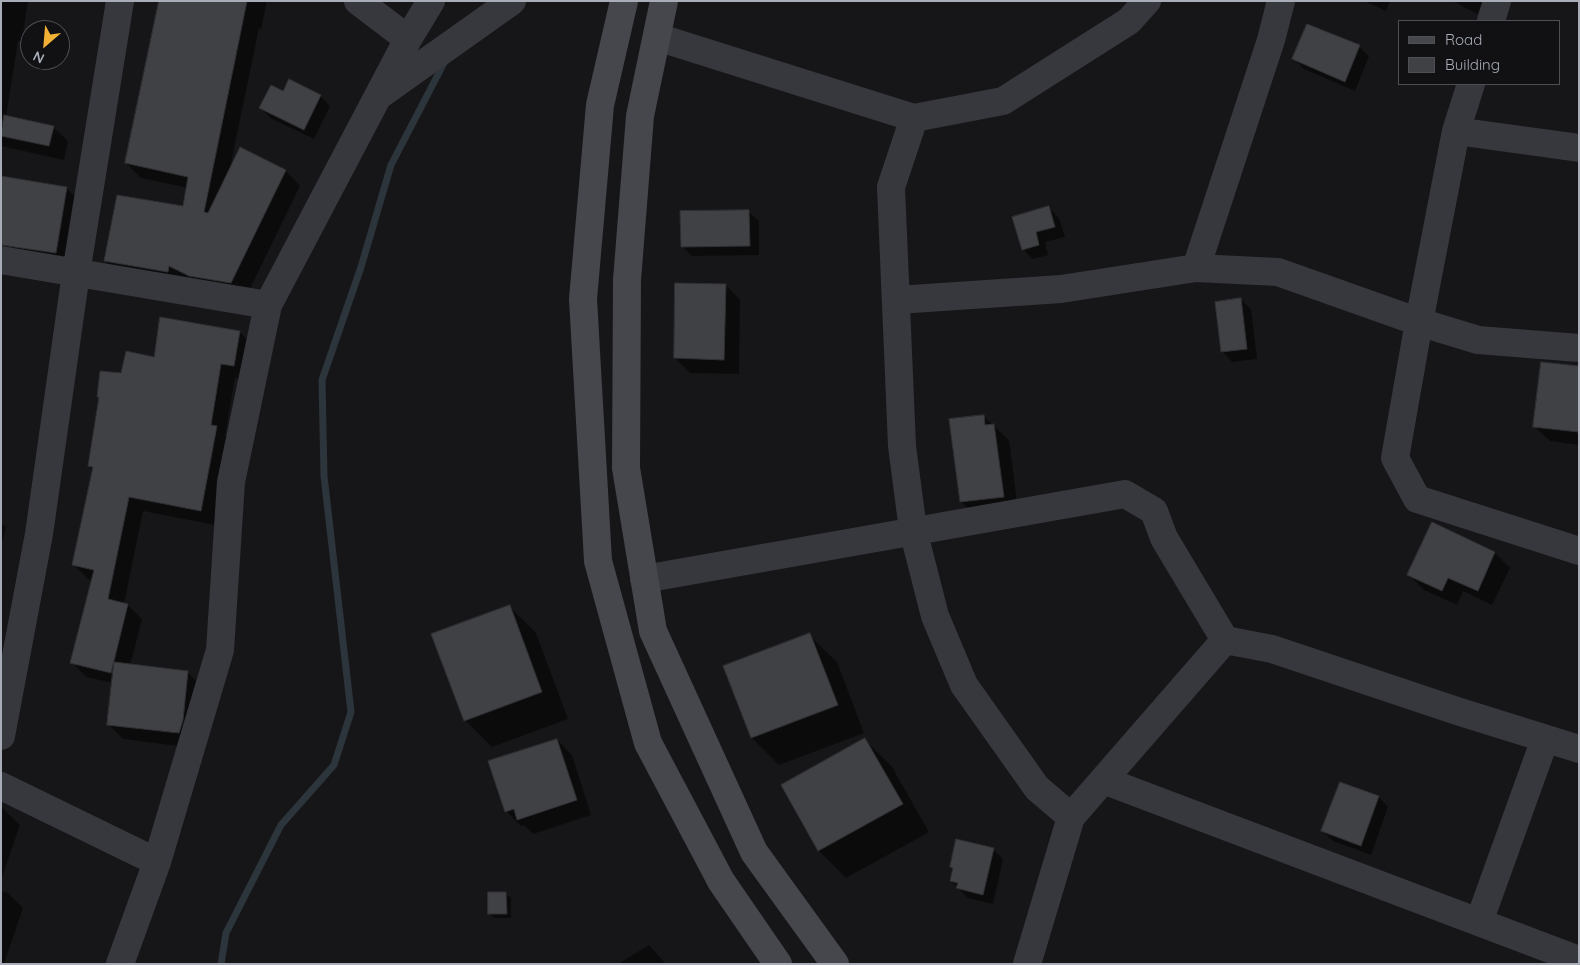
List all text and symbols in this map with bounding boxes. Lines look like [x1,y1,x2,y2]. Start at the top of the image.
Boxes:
north arrow [20,20,70,70]
legend [1398,20,1560,85]
text: Road [1445,30,1482,49]
text: N [30,47,47,68]
text: Building [1445,55,1500,74]

